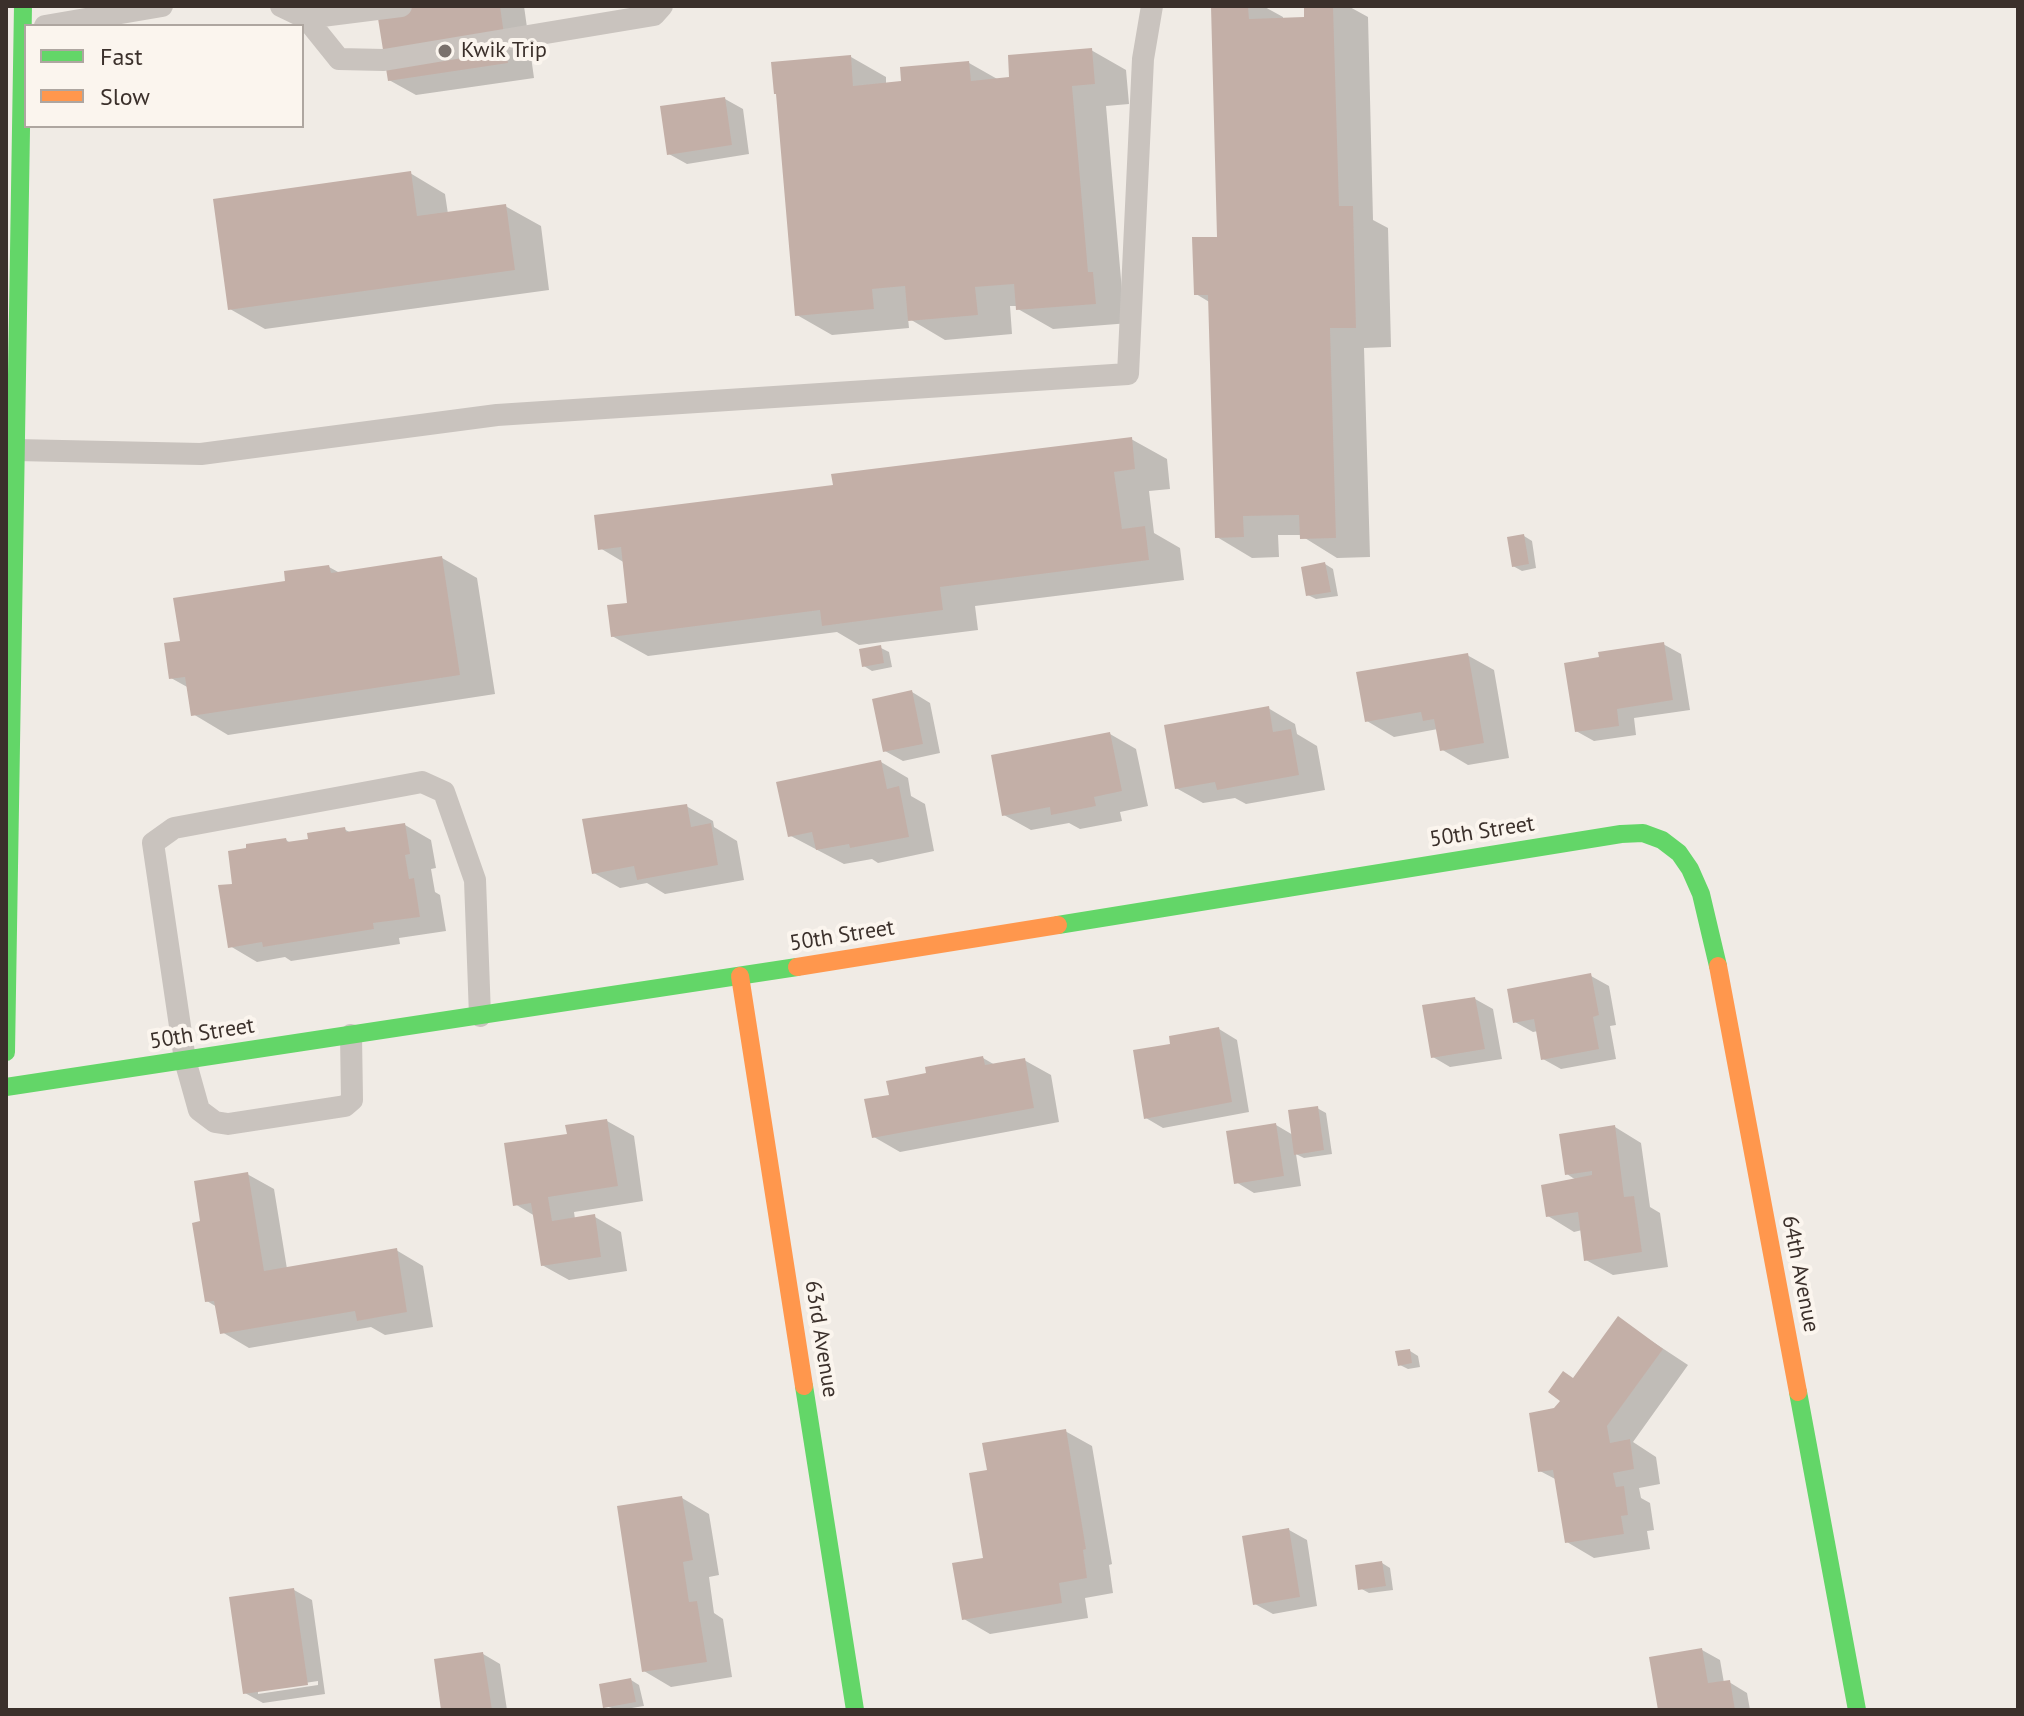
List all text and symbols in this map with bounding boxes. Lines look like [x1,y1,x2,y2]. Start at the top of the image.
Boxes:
legend [24,24,304,128]
place label: Kwik Trip [461,38,547,64]
text: Fast [100,41,143,72]
marker: Kwik Trip [436,42,454,60]
text: Slow [100,81,150,112]
street label: 50th Street [1428,811,1536,853]
street label: 50th Street [788,915,896,957]
street label: 50th Street [148,1013,256,1055]
street label: 64th Avenue [1776,1214,1824,1334]
street label: 63rd Avenue [799,1279,843,1399]

